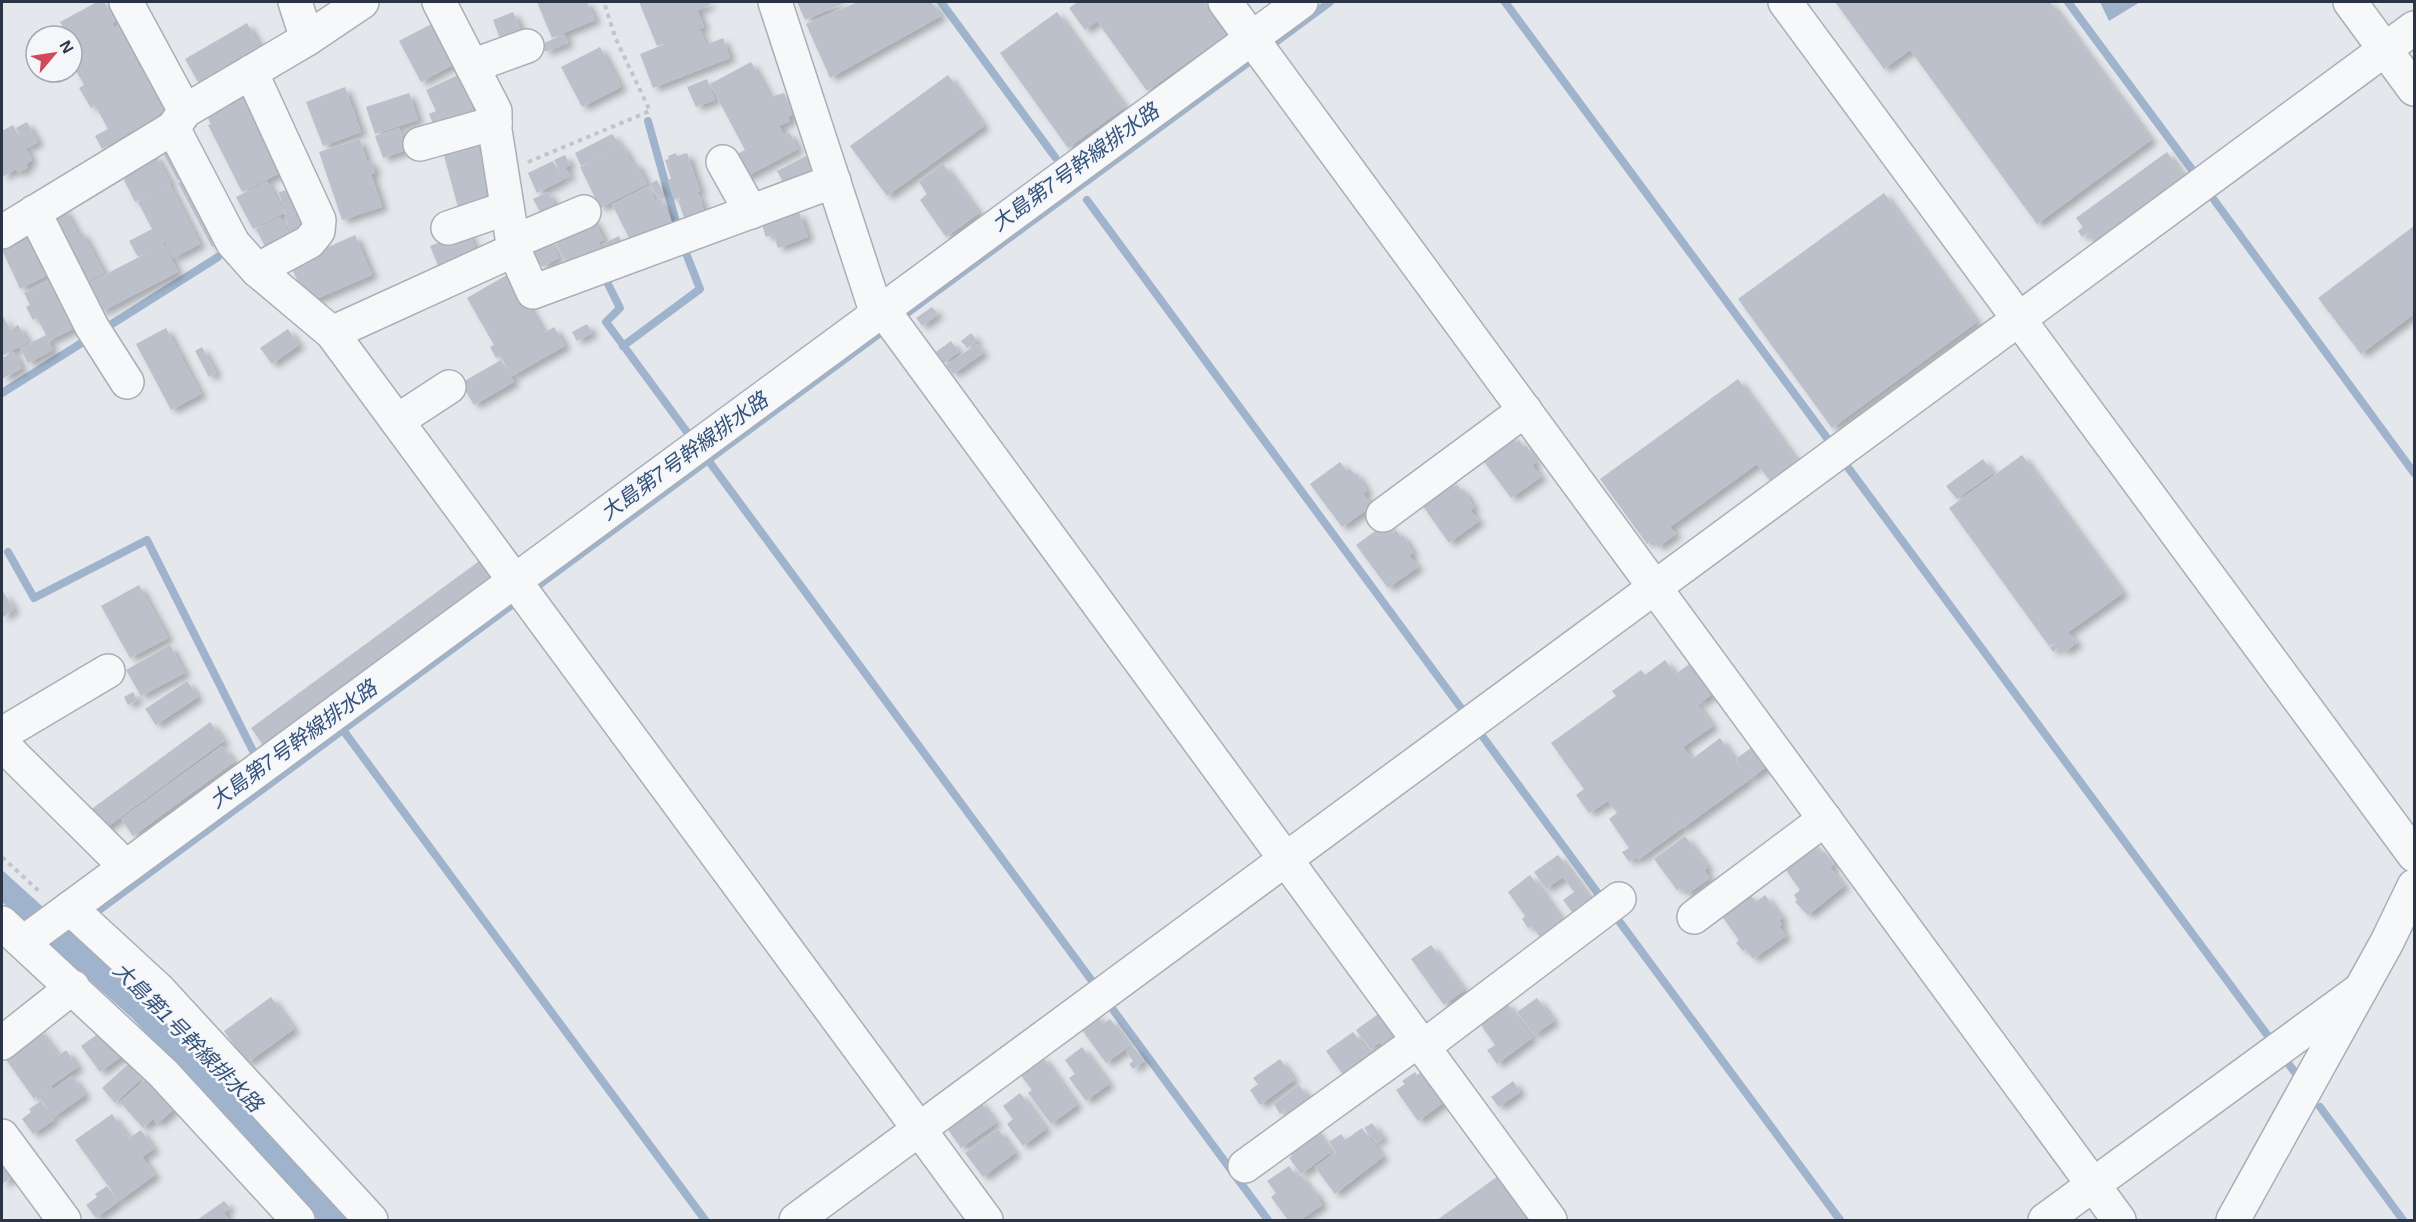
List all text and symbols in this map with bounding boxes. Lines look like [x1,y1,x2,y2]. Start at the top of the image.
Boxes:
north arrow [24,24,84,84]
text: N [56,38,77,56]
water label: 大島第7号幹線排水路 [987,98,1165,235]
water label: 大島第7号幹線排水路 [596,387,774,524]
water label: 大島第7号幹線排水路 [205,675,383,812]
water label: 大島第1号幹線排水路 [109,958,268,1117]

